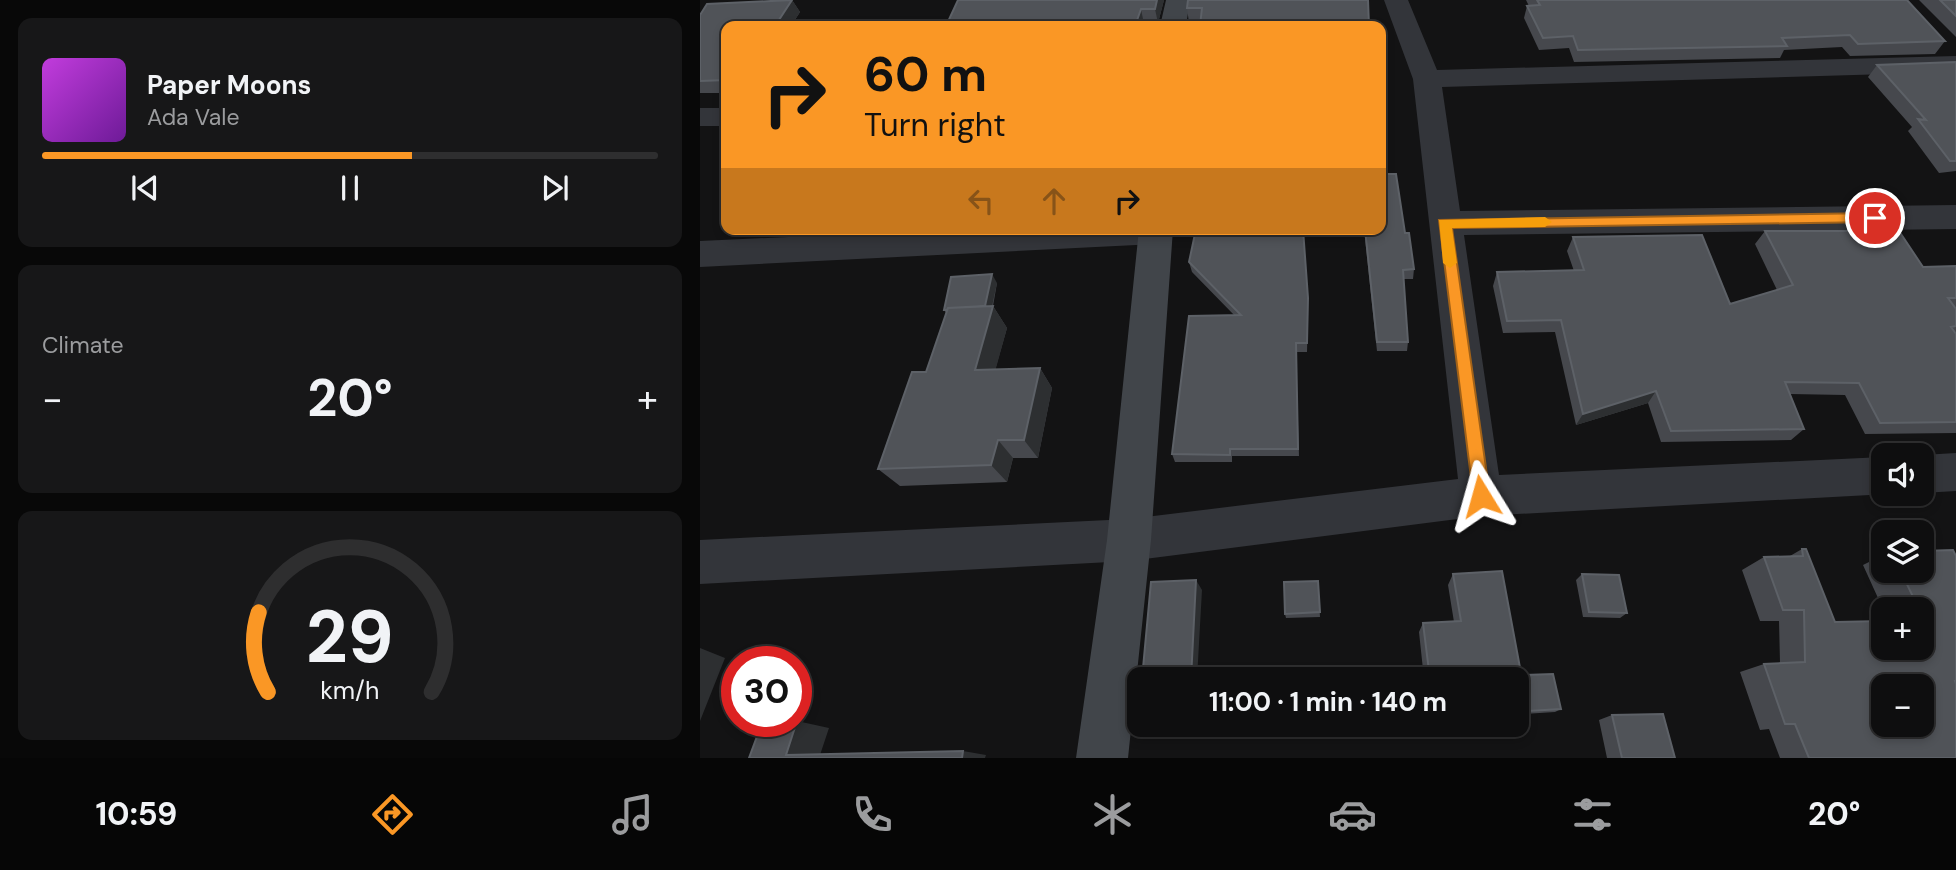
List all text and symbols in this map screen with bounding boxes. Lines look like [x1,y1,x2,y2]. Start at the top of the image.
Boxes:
text: 60 m [864,42,987,106]
icon: right [749,49,840,140]
text: Paper Moons [147,68,311,102]
text: Ada Vale [147,102,240,132]
text: Turn right [864,104,1006,146]
icon: previous [126,169,164,207]
icon: pause [331,169,369,207]
icon: next [536,169,574,207]
icon: left [962,182,1000,220]
icon: ahead [1035,182,1073,220]
icon: right [1108,182,1146,220]
pin [1845,188,1905,248]
icon: arrive [1856,199,1894,237]
text: Climate [42,330,124,360]
text: 20° [307,364,393,432]
text: − [42,374,63,424]
text: + [637,374,658,424]
map controls [1871,443,1934,737]
button: sound [1871,443,1934,506]
position arrow [1444,459,1518,533]
button: layers [1871,520,1934,583]
text: 29 [306,590,394,685]
button: + [1871,597,1934,660]
speed limit sign: 30 [721,646,812,737]
text: km/h [320,673,380,706]
button: − [1871,674,1934,737]
text: 11:00 · 1 min · 140 m [1209,685,1447,719]
icon: directions [368,790,417,839]
icon: music [608,790,657,839]
icon: phone [848,790,897,839]
icon: climate [1088,790,1137,839]
icon: car [1328,790,1377,839]
icon: filters [1568,790,1617,839]
text: 10:59 [95,793,177,835]
text: 20° [1808,793,1860,835]

